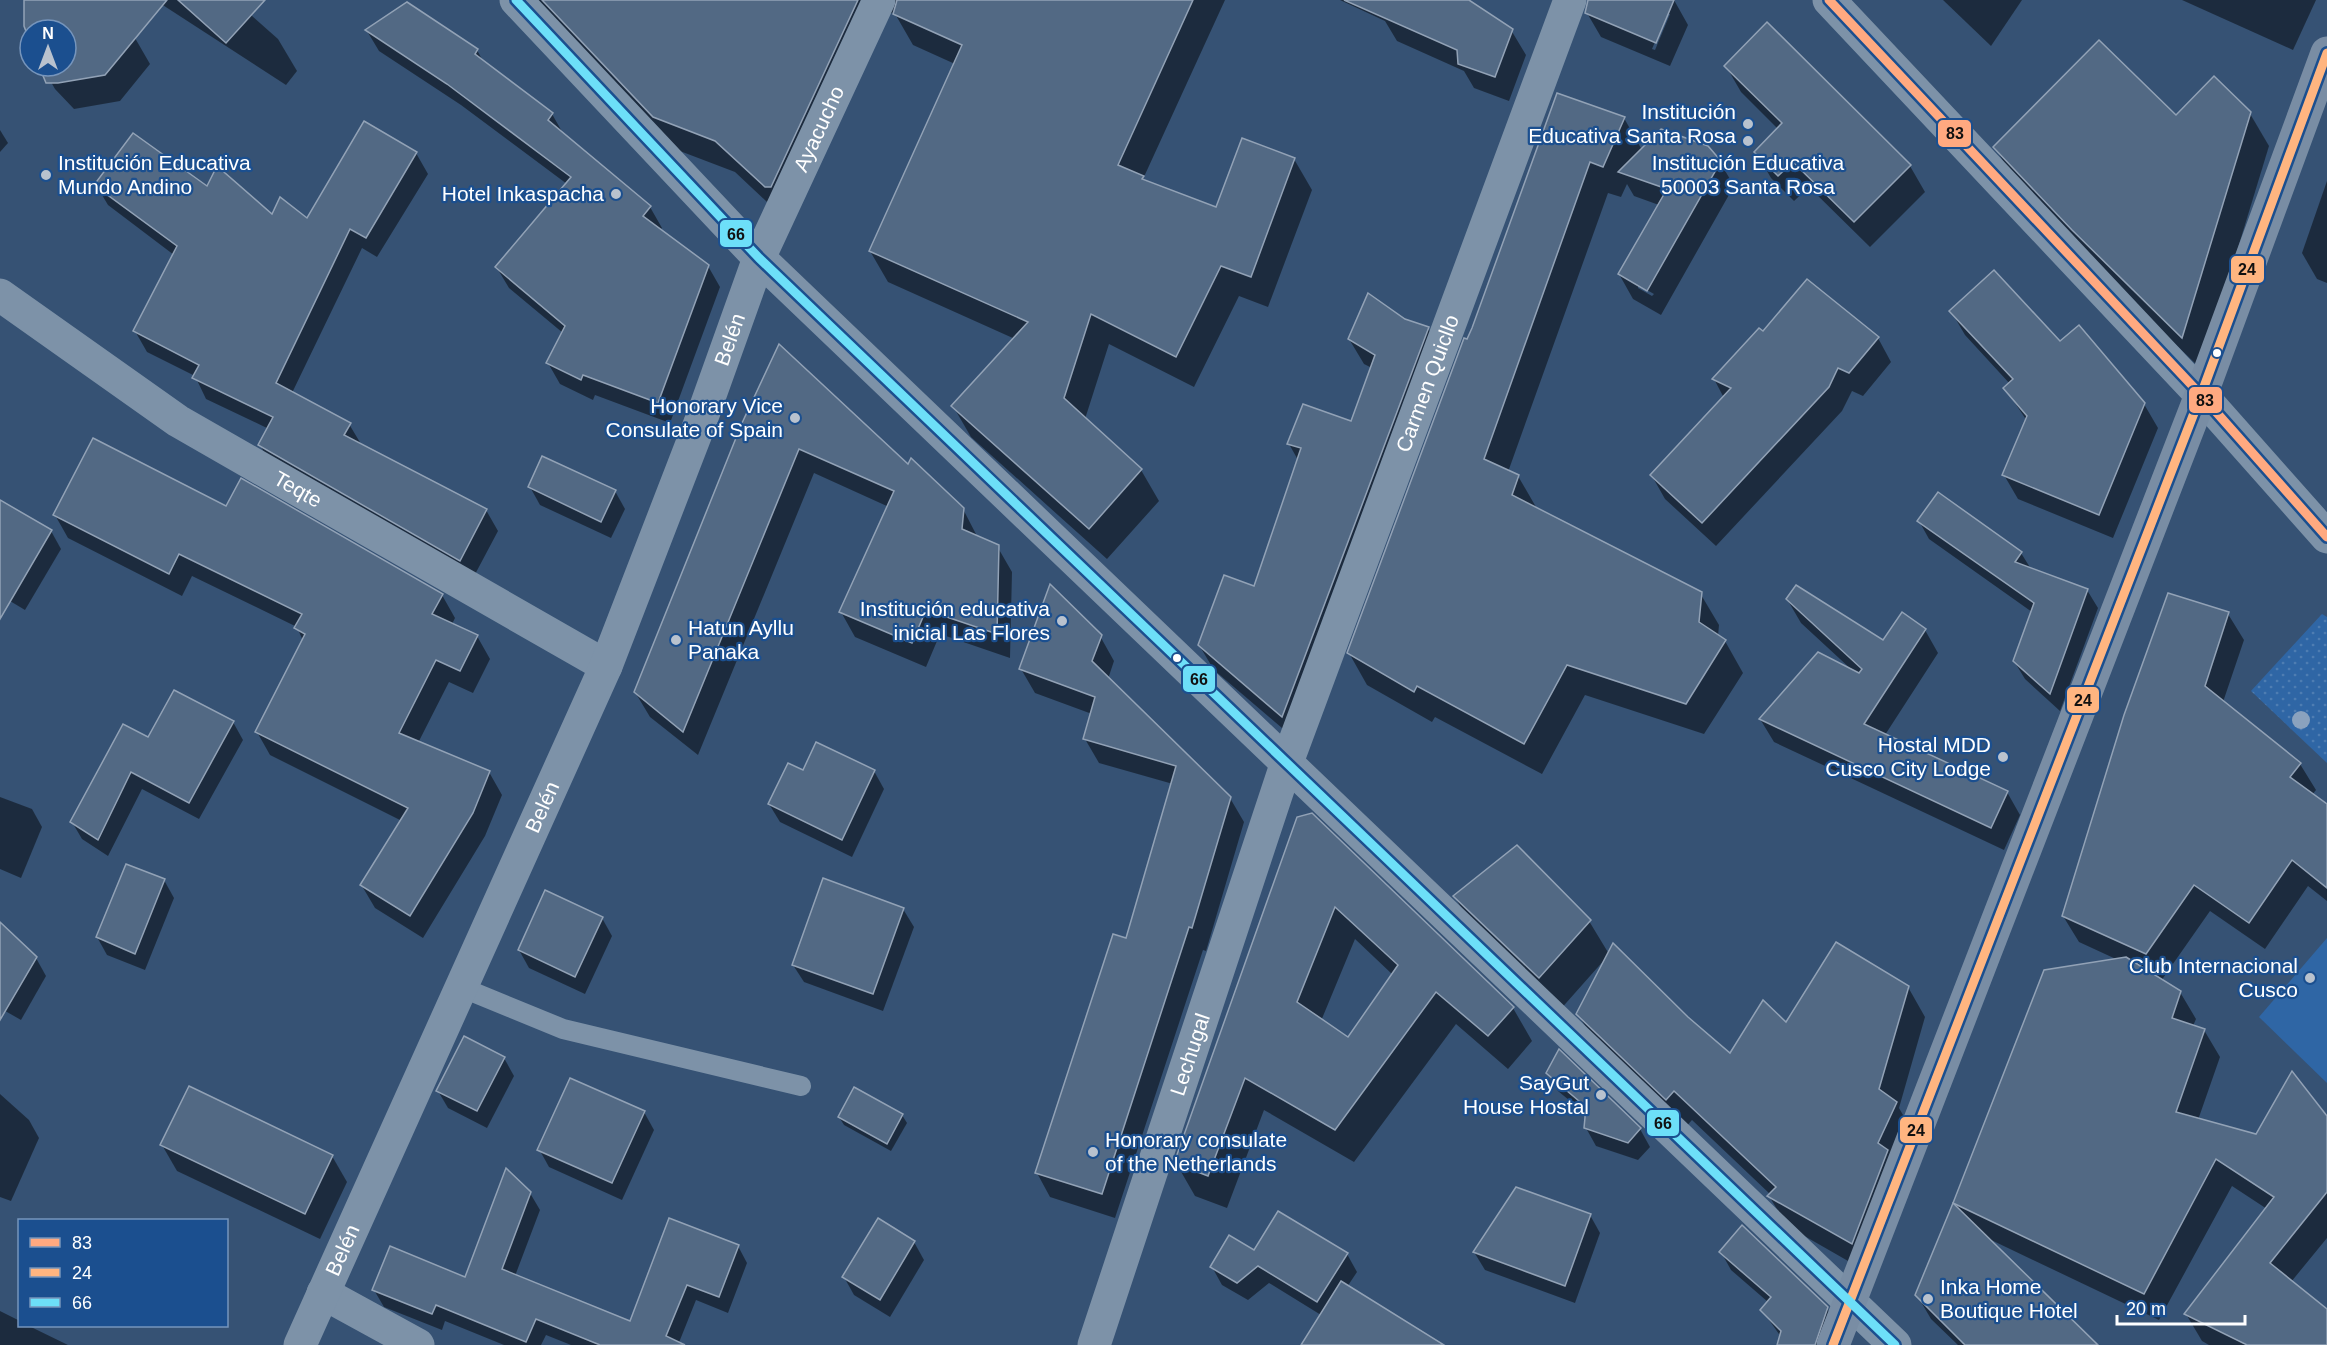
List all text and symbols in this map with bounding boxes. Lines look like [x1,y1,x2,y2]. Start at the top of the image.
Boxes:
north arrow [18,18,78,78]
text: N [42,25,54,42]
street label: Ayacucho [789,82,848,175]
place label: Institución Educativa Santa Rosa [1528,100,1736,147]
marker: Institución Educativa Santa Rosa [1741,117,1755,131]
line badge: 83 [1937,119,1972,148]
text: 83 [1946,125,1964,142]
marker: Institución Educativa 50003 Santa Rosa [1741,134,1755,148]
place label: Institución Educativa Mundo Andino [58,151,251,198]
place label: Institución Educativa 50003 Santa Rosa [1652,151,1845,198]
marker: Institución Educativa Mundo Andino [39,168,53,182]
place label: Hotel Inkaspacha [442,182,604,205]
marker: Hotel Inkaspacha [609,187,623,201]
line badge: 66 [719,219,753,248]
text: 66 [727,226,745,243]
line badge: 24 [2230,255,2265,284]
text: 24 [2238,261,2256,278]
street label: Belén [710,310,749,369]
street label: Carmen Quicllo [1391,311,1463,455]
unlabelled marker [2211,347,2223,359]
line badge: 83 [2188,386,2223,414]
text: 83 [2196,392,2214,409]
place label: Honorary Vice Consulate of Spain [606,394,783,441]
marker: Honorary Vice Consulate of Spain [788,411,802,425]
street label: Teqte [270,466,326,512]
place label: Institución educativa inicial Las Flores [860,597,1050,644]
marker: Institución educativa inicial Las Flores [1055,614,1069,628]
place label: Hatun Ayllu Panaka [688,616,794,663]
marker: Hatun Ayllu Panaka [669,633,683,647]
unlabelled marker [1171,652,1183,664]
line badge: 66 [1182,665,1216,693]
text: 66 [1190,671,1208,688]
line badge: 24 [2066,686,2100,714]
text: 24 [2074,692,2092,709]
place label: Hostal MDD Cusco City Lodge [1825,733,1991,780]
marker: Hostal MDD Cusco City Lodge [1996,750,2010,764]
street label: Belén [520,778,563,836]
place label: Club Internacional Cusco [2129,954,2298,1001]
marker: Club Internacional Cusco [2303,971,2317,985]
street label: Lechugal [1165,1010,1214,1098]
place label: SayGut House Hostal [1463,1071,1589,1118]
marker: SayGut House Hostal [1594,1088,1608,1102]
line badge: 66 [1646,1109,1680,1137]
text: 66 [1654,1115,1672,1132]
line badge: 24 [1899,1116,1933,1144]
text: 24 [1907,1122,1925,1139]
place label: Honorary consulate of the Netherlands [1105,1128,1287,1175]
marker: Honorary consulate of the Netherlands [1086,1145,1100,1159]
legend [18,1219,228,1327]
street label: Belén [321,1221,364,1279]
text: 83 [72,1233,92,1253]
text: 24 [72,1263,92,1283]
place label: Inka Home Boutique Hotel [1940,1275,2078,1322]
scale bar [2117,1288,2244,1326]
marker: Inka Home Boutique Hotel [1921,1292,1935,1306]
text: 66 [72,1293,92,1313]
text: 20 m [2126,1299,2166,1319]

